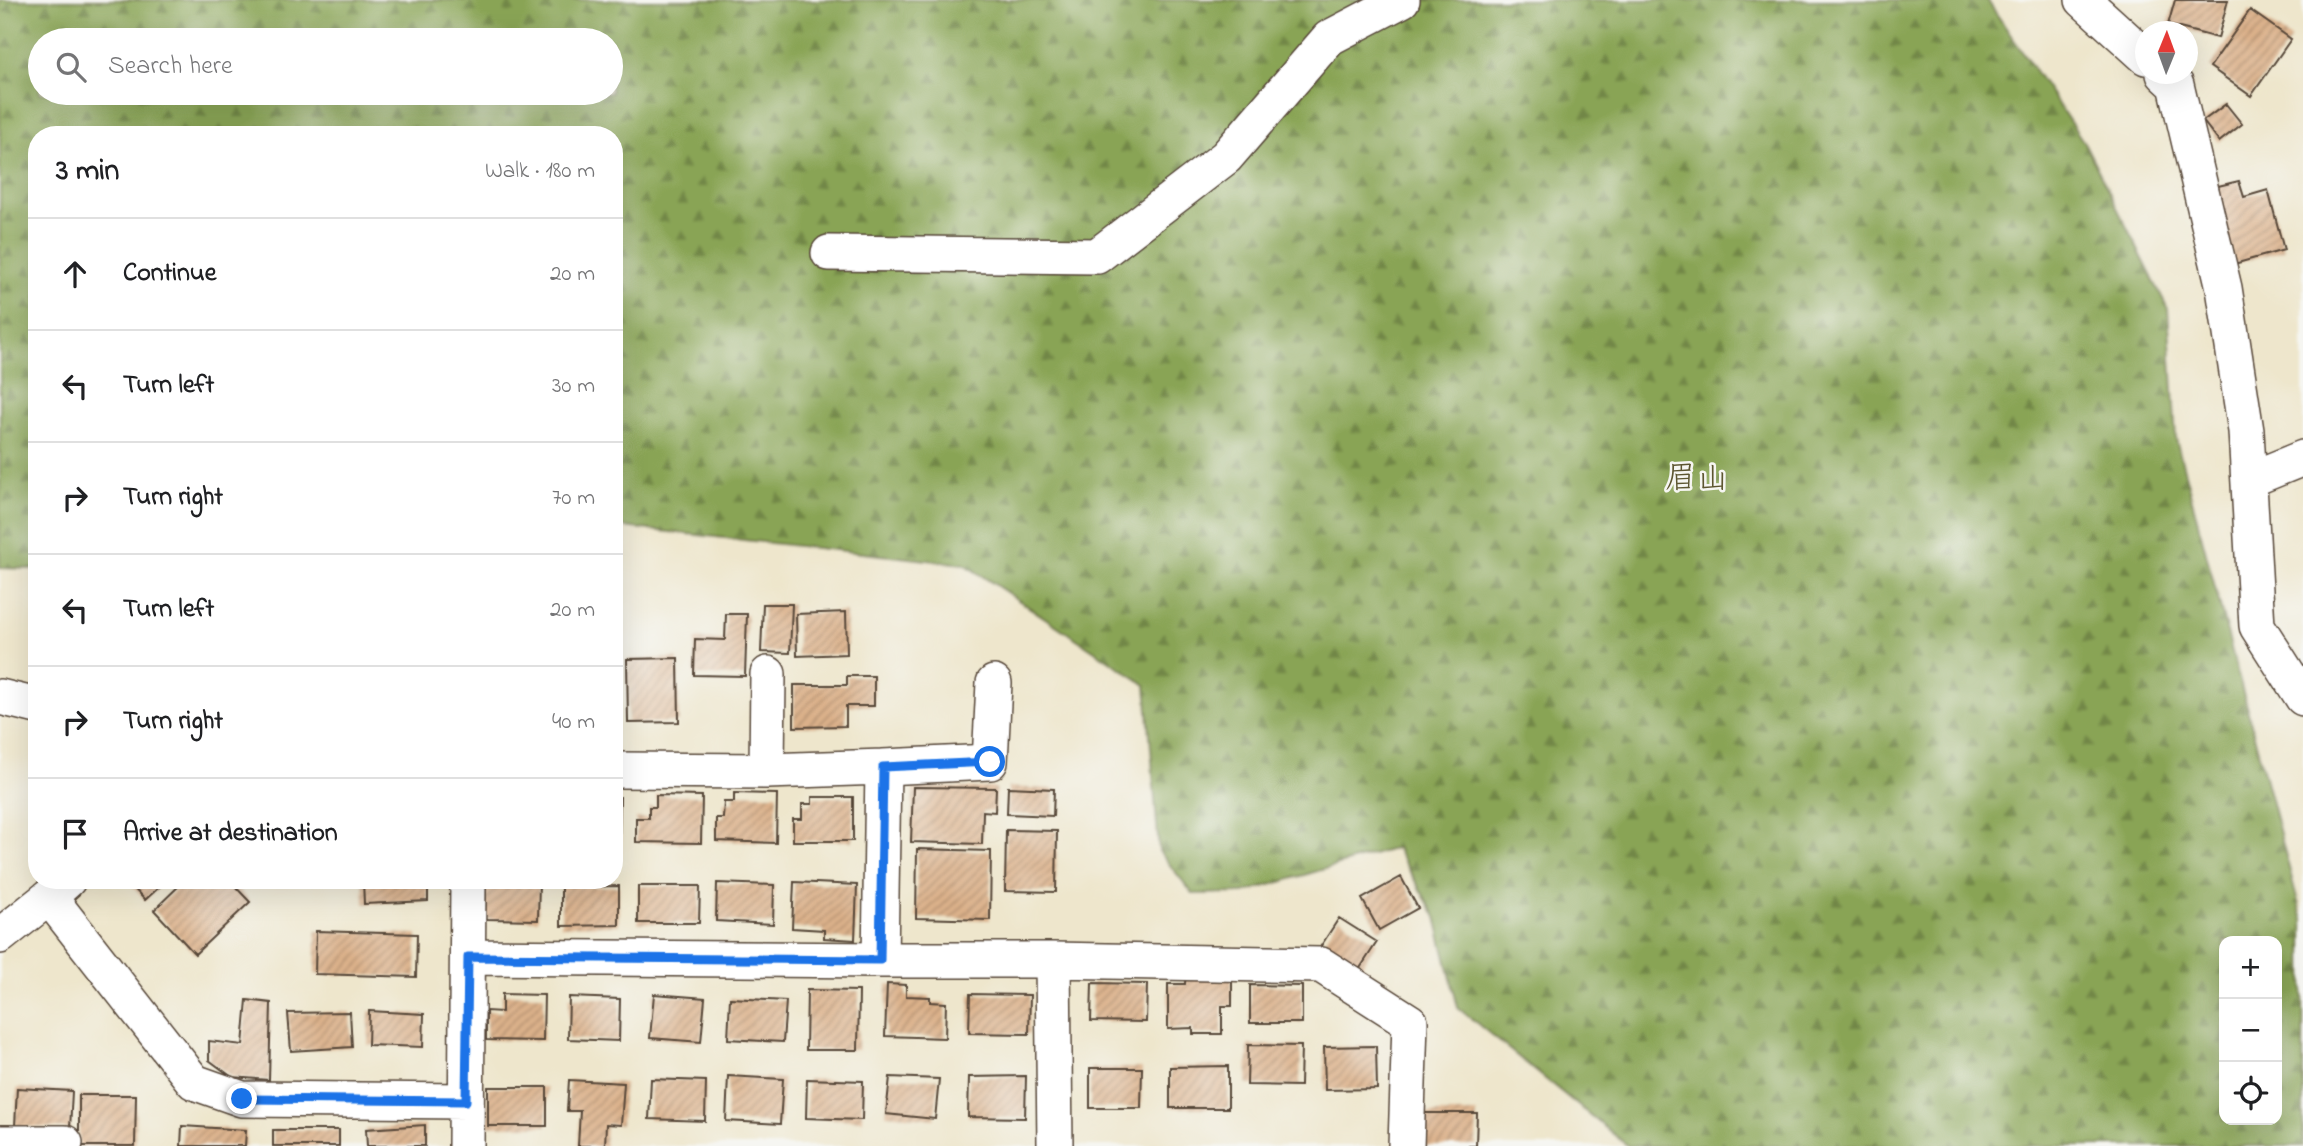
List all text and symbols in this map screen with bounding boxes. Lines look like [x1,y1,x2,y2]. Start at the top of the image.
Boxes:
north arrow [2135,21,2198,84]
search box [28,28,623,105]
icon: search [52,48,90,86]
text: Search here [108,48,233,86]
text: 3 min [56,150,119,194]
text: Walk · 180 m [485,155,595,188]
icon: ahead [56,255,94,293]
text: Continue [123,255,216,293]
text: 20 m [550,258,595,291]
icon: left [56,367,94,405]
text: Turn left [123,367,214,405]
text: 30 m [552,370,595,403]
park label: 眉山 [1665,457,1729,504]
icon: right [56,479,94,517]
text: Turn right [123,479,223,517]
text: 70 m [552,482,595,515]
icon: left [56,591,94,629]
text: Turn left [123,591,214,629]
text: 20 m [550,594,595,627]
icon: right [56,703,94,741]
text: Turn right [123,703,223,741]
text: 40 m [552,706,595,739]
route start [974,746,1005,777]
icon: arrive [56,815,94,853]
text: Arrive at destination [123,815,338,853]
map controls [2219,936,2282,1125]
button: + [2219,936,2282,999]
button: − [2219,999,2282,1062]
button: locate [2219,1062,2282,1125]
route end [226,1083,257,1114]

